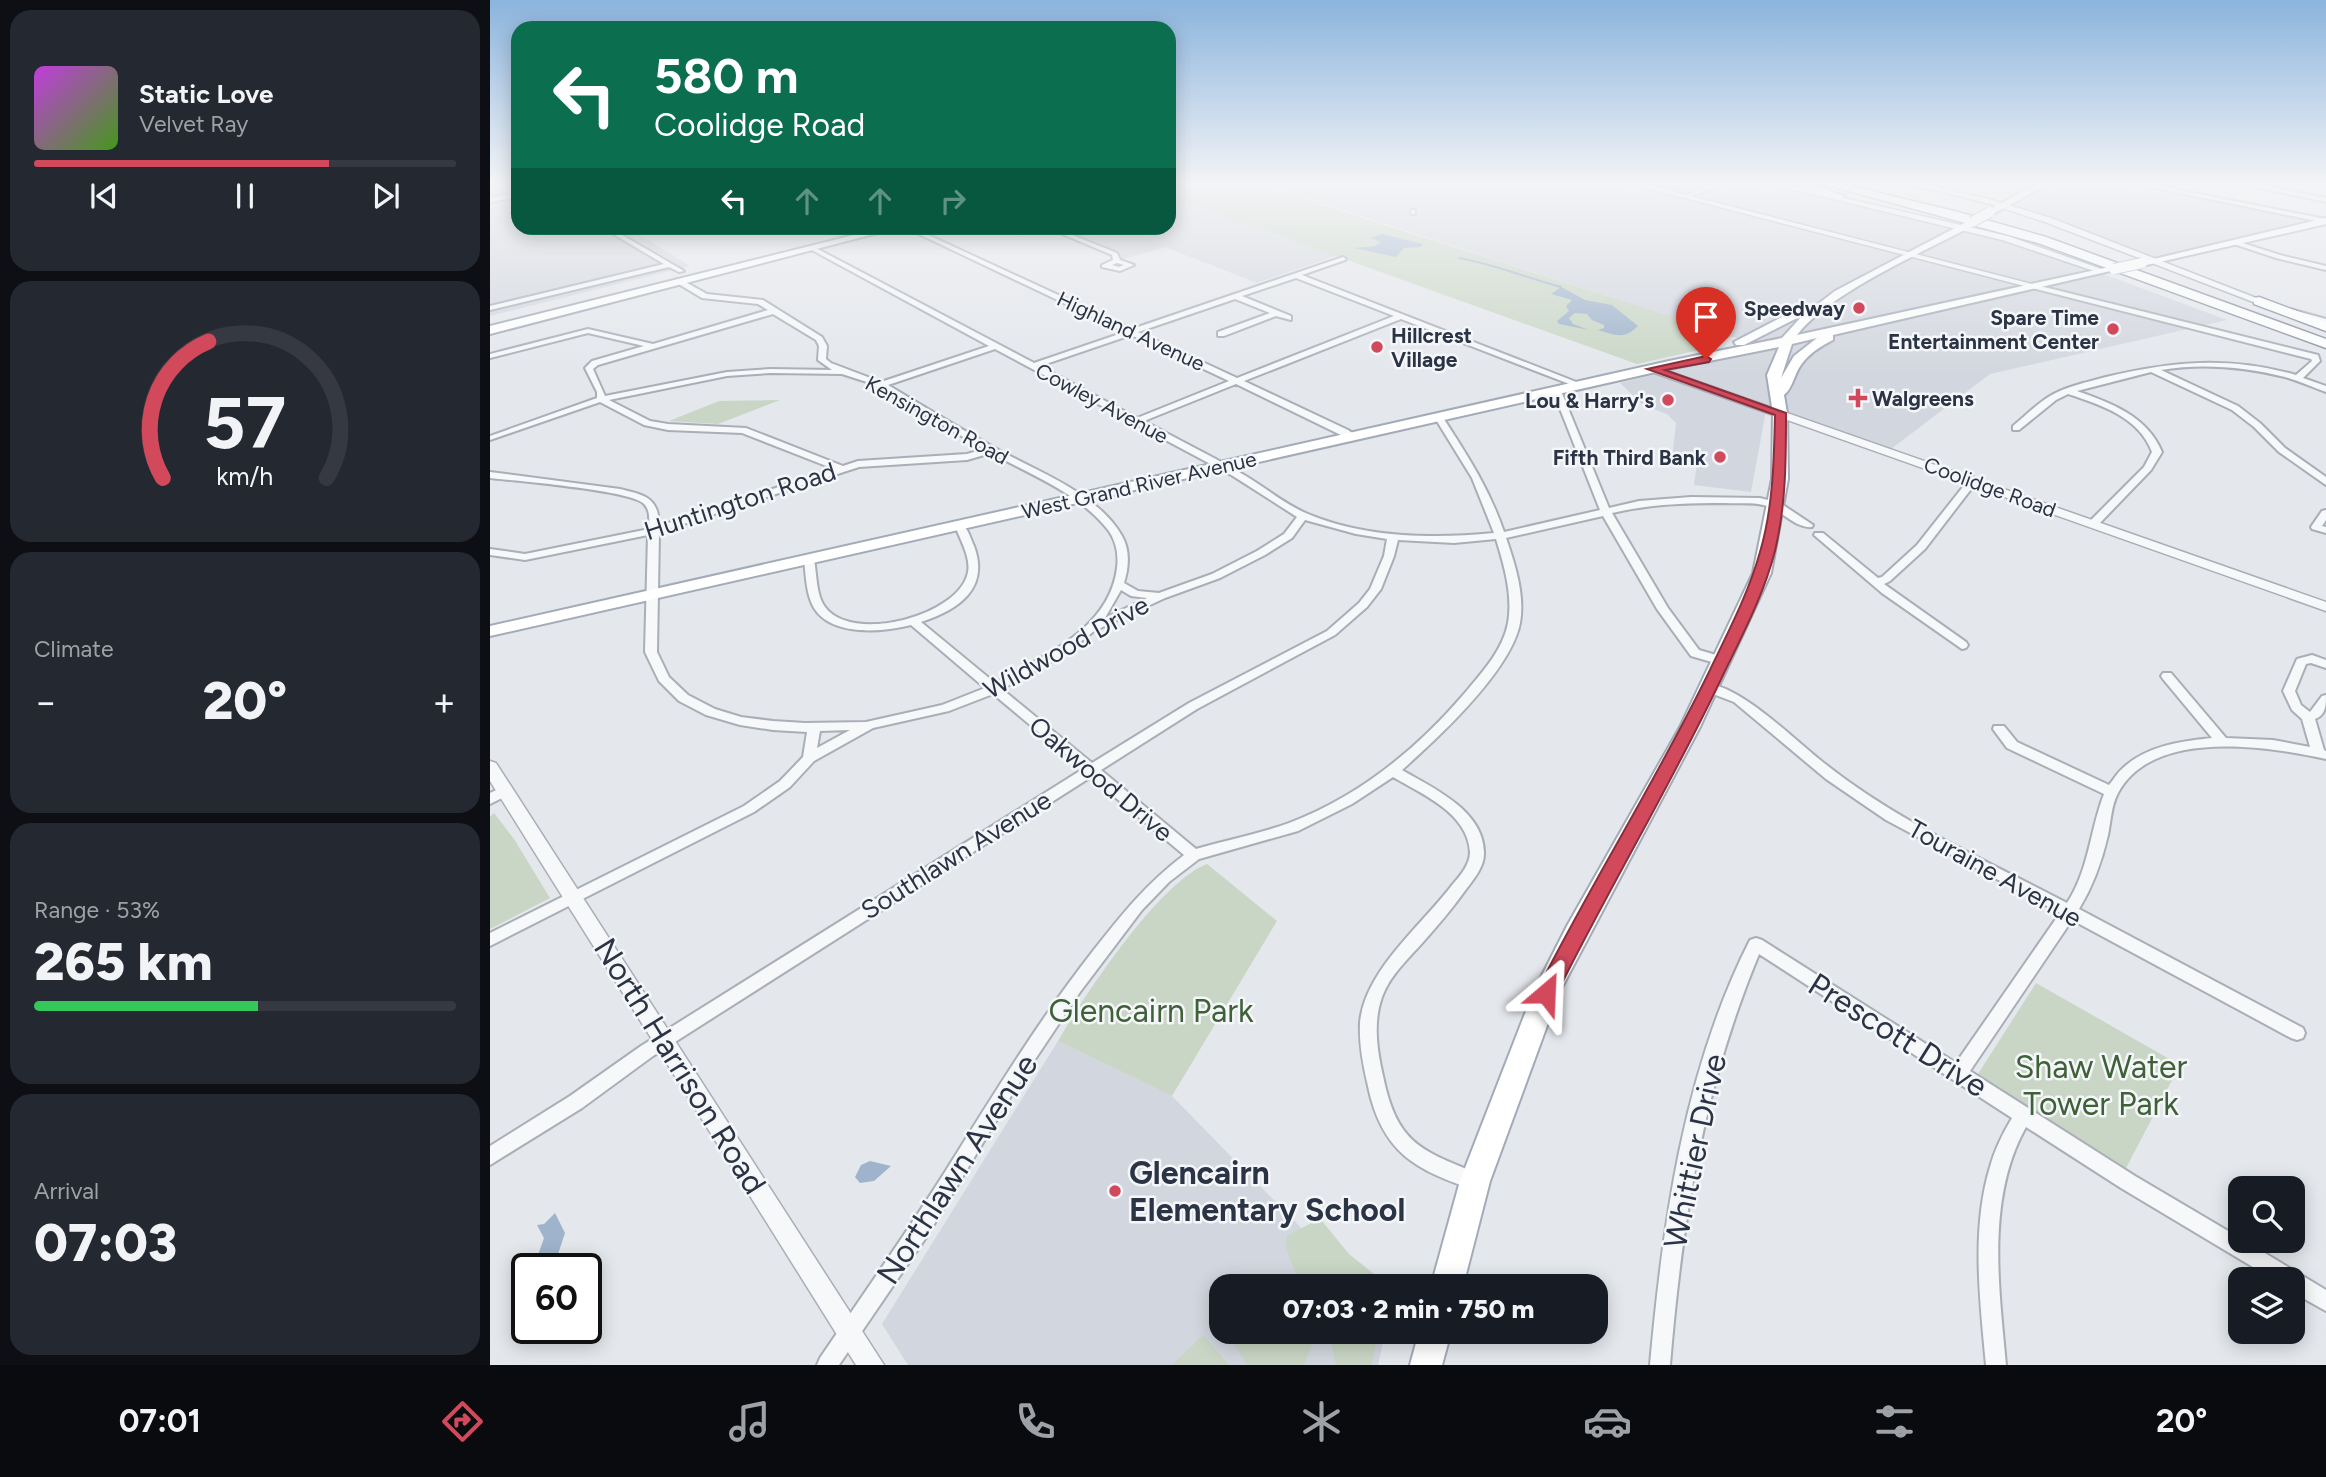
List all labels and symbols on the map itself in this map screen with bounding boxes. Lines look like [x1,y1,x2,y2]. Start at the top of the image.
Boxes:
street label: Highland Avenue [1053,286,1209,376]
pin [1676,287,1736,359]
place label: Speedway [1744,296,1846,321]
marker: Speedway [1851,300,1867,316]
place label: Spare Time Entertainment Center [1888,305,2099,354]
marker: Spare Time Entertainment Center [2105,321,2121,337]
place label: Hillcrest Village [1391,323,1472,372]
marker: Hillcrest Village [1369,339,1385,355]
street label: Cowley Avenue [1031,358,1173,448]
street label: Kensington Road [861,370,1013,470]
place label: Walgreens [1872,386,1974,411]
place label: Lou & Harry's [1525,388,1654,413]
marker: Walgreens [1850,390,1866,406]
marker: Lou & Harry's [1660,392,1676,408]
place label: Fifth Third Bank [1553,445,1707,470]
street label: West Grand River Avenue [1019,446,1259,524]
marker: Fifth Third Bank [1712,449,1728,465]
street label: Coolidge Road [1921,452,2059,522]
street label: Huntington Road [640,455,840,547]
street label: Wildwood Drive [978,588,1154,706]
street label: Oakwood Drive [1023,710,1179,848]
street label: Southlawn Avenue [855,784,1057,926]
street label: Touraine Avenue [1903,812,2087,934]
street label: North Harrison Road [586,931,774,1201]
position arrow [1509,956,1583,1030]
street label: Prescott Drive [1802,965,1994,1105]
park label: Glencairn Park [1048,992,1254,1030]
street label: Northlawn Avenue [869,1047,1045,1291]
park label: Shaw Water Tower Park [2015,1048,2187,1123]
street label: Whittier Drive [1656,1050,1734,1252]
place label: Glencairn Elementary School [1129,1154,1405,1229]
marker: Glencairn Elementary School [1107,1183,1123,1199]
speed limit sign: 60 [511,1253,602,1344]

